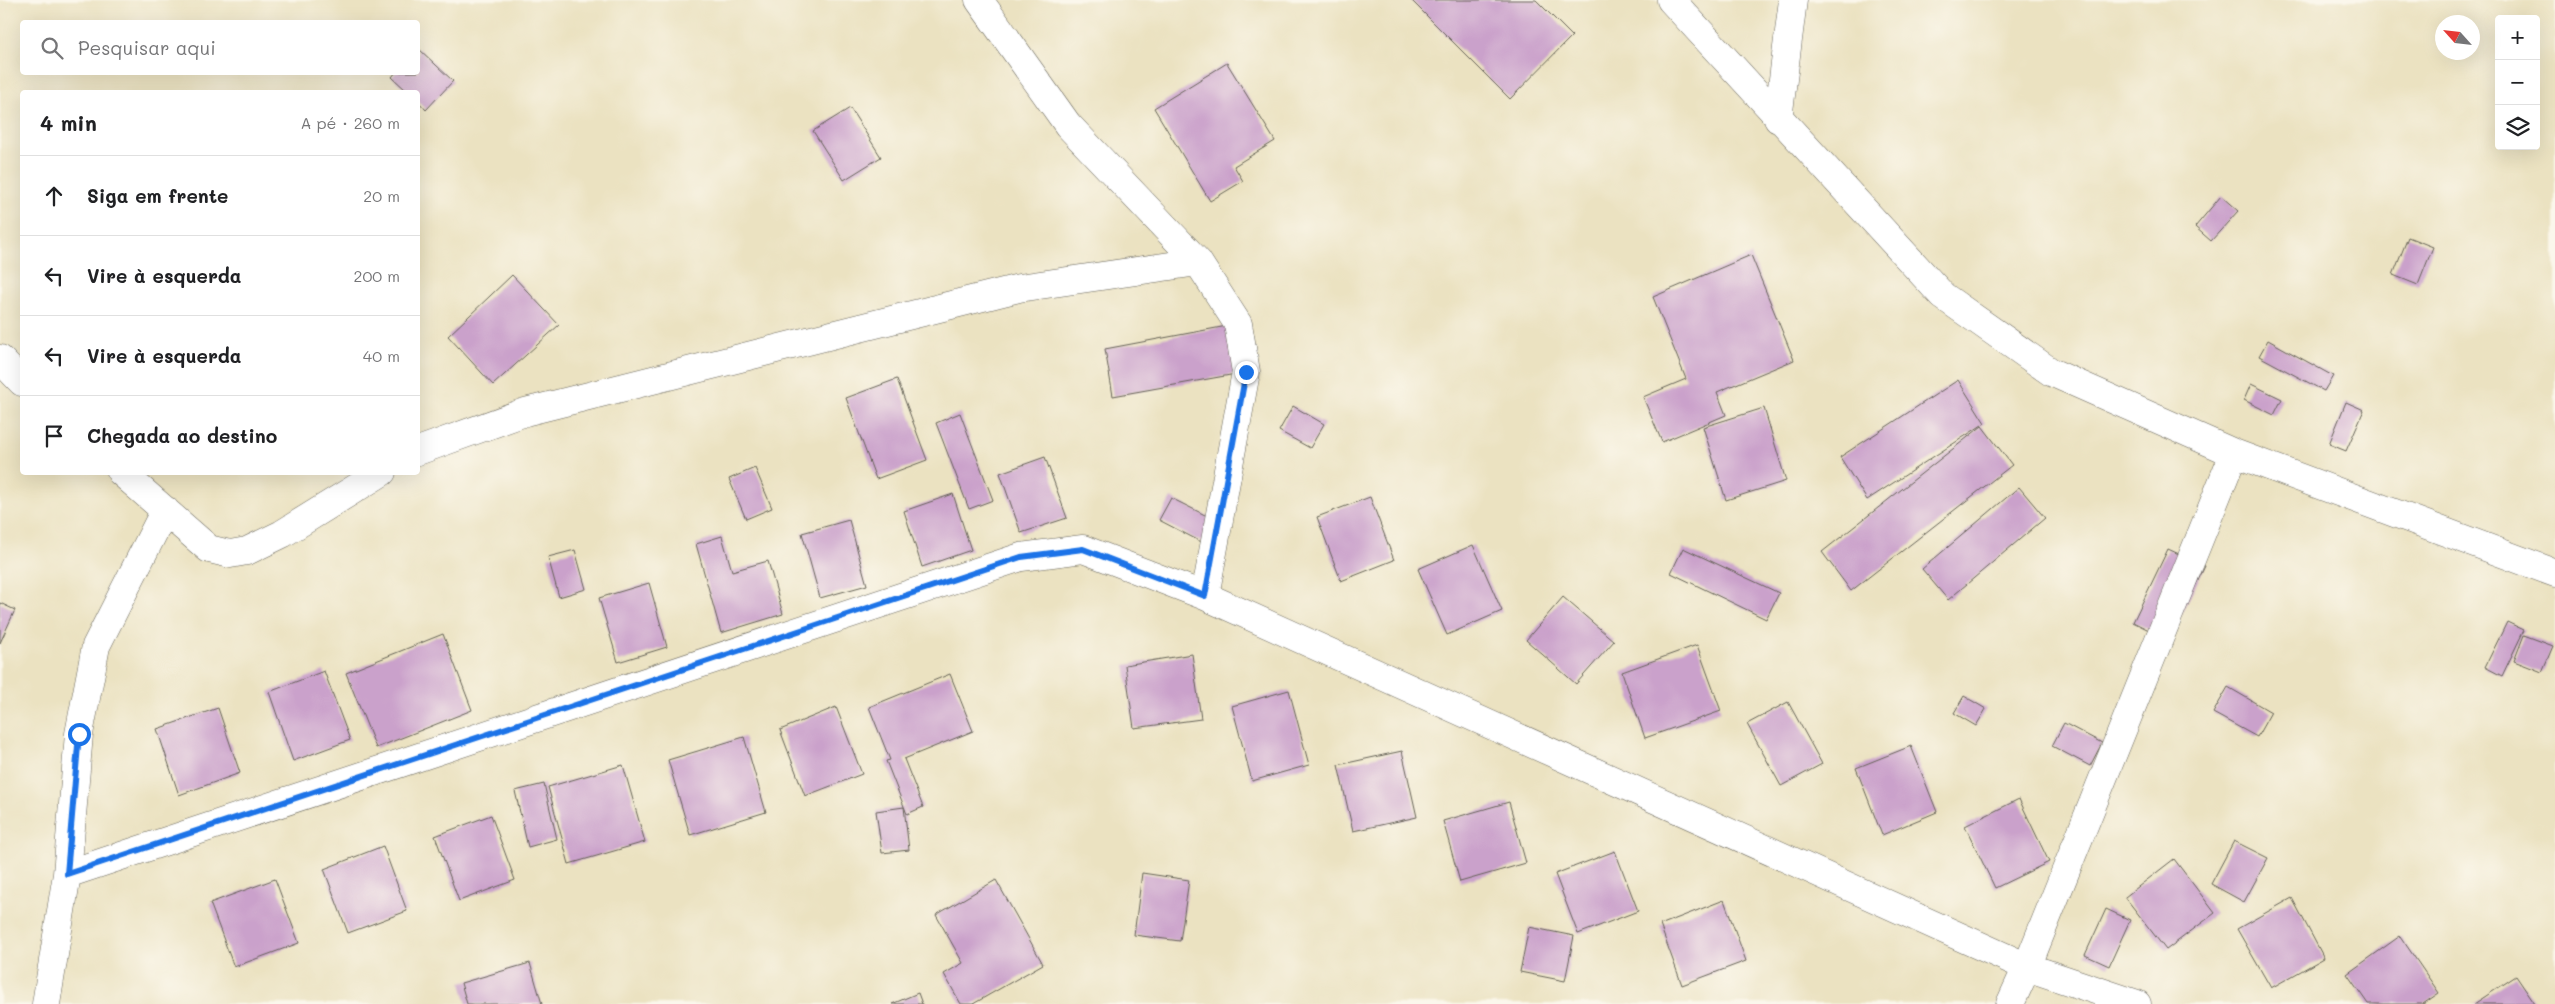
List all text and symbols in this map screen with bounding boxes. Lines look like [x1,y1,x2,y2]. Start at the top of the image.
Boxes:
north arrow [2435,15,2480,60]
map controls [2495,15,2540,150]
button: + [2495,15,2540,60]
search box [20,20,420,75]
icon: search [38,34,66,62]
text: Pesquisar aqui [78,35,216,60]
button: − [2495,60,2540,105]
button: layers [2495,105,2540,150]
text: 4 min [40,109,97,136]
text: A pé · 260 m [300,112,400,133]
icon: ahead [40,182,68,210]
text: Siga em frente [87,183,228,208]
text: 20 m [363,185,400,206]
icon: left [40,262,68,290]
text: Vire à esquerda [87,263,242,288]
text: 200 m [353,265,400,286]
icon: left [40,342,68,370]
text: Vire à esquerda [87,343,242,368]
text: 40 m [363,345,400,366]
route end [1235,361,1258,384]
icon: arrive [40,422,68,450]
text: Chegada ao destino [87,423,277,448]
route start [68,723,91,746]

